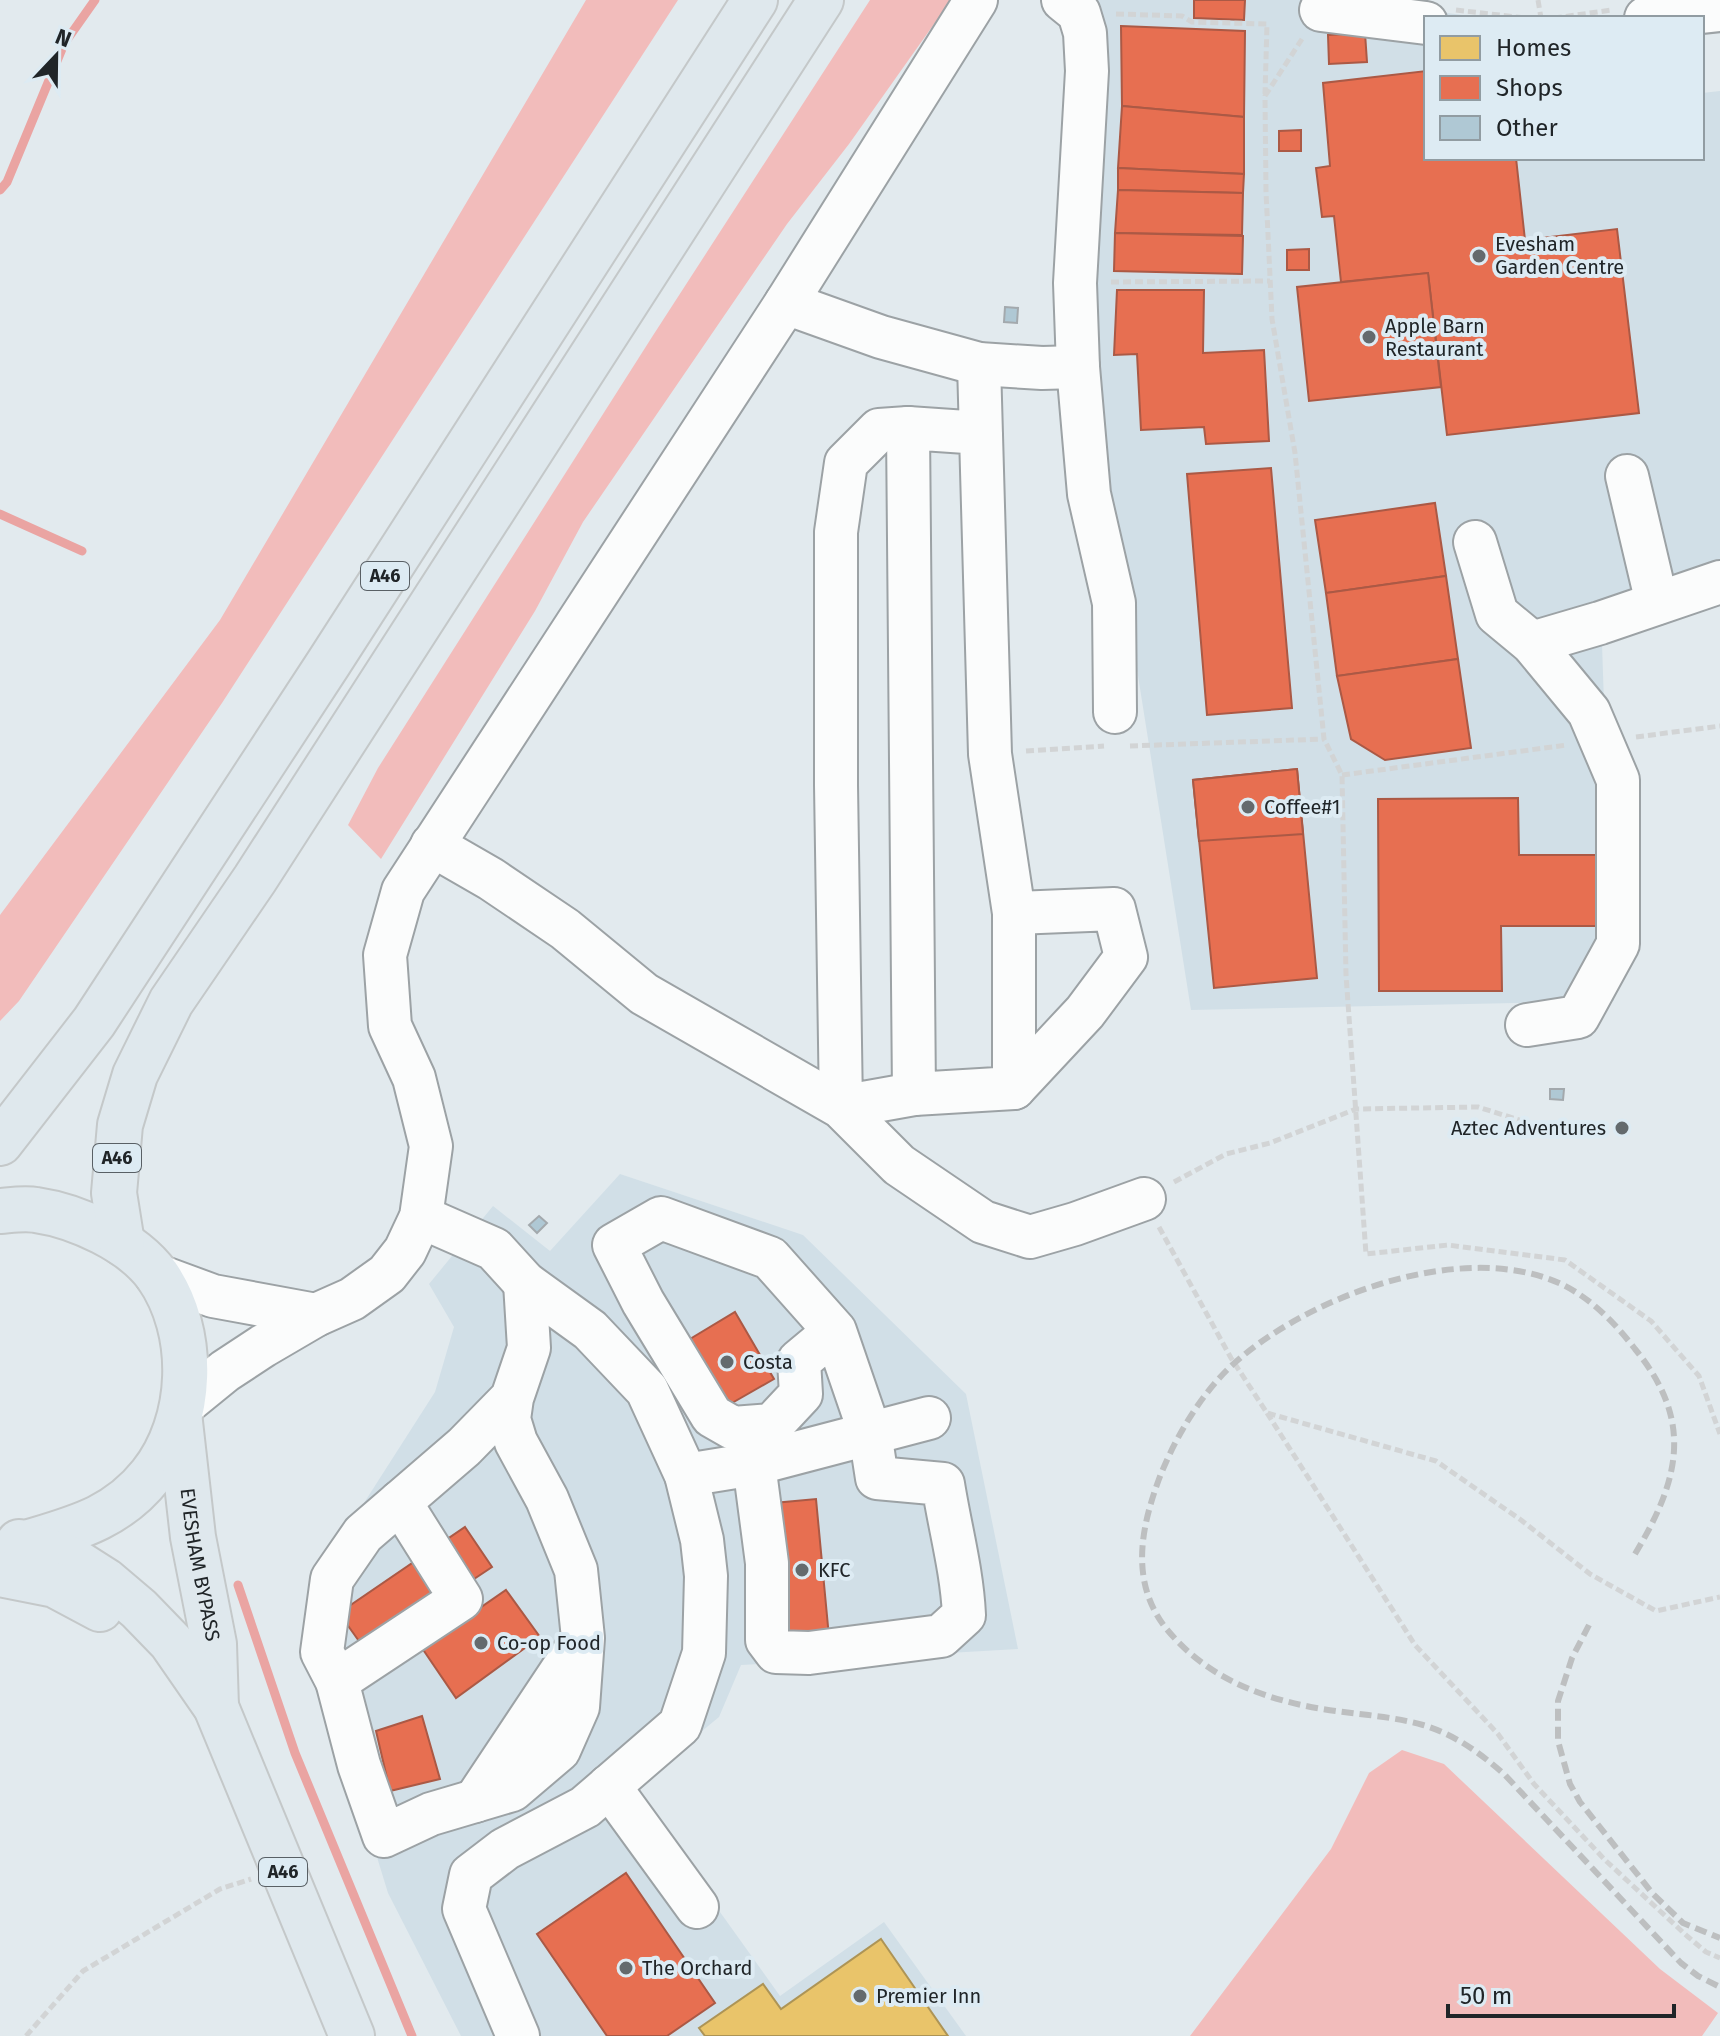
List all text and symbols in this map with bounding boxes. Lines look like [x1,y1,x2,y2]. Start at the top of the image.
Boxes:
north arrow [16,16,96,96]
legend [1424,16,1704,160]
text: N [51,23,75,53]
text: Homes [1496,34,1571,62]
text: Shops [1496,74,1563,102]
text: Other [1496,114,1558,142]
place label: Evesham Garden Centre [1495,232,1624,279]
marker: Evesham Garden Centre [1470,247,1488,265]
place label: Apple Barn Restaurant [1385,314,1485,361]
marker: Apple Barn Restaurant [1360,328,1378,346]
road number: A46 [361,562,409,590]
place label: Coffee#1 [1264,795,1341,819]
marker: Coffee#1 [1239,798,1257,816]
place label: Aztec Adventures [1451,1116,1606,1140]
marker: Aztec Adventures [1613,1119,1631,1137]
road number: A46 [93,1144,141,1172]
place label: Costa [743,1350,793,1374]
marker: Costa [718,1353,736,1371]
street label: EVESHAM BYPASS [176,1487,225,1643]
place label: KFC [818,1558,850,1582]
marker: KFC [793,1561,811,1579]
place label: Co-op Food [497,1631,601,1655]
marker: Co-op Food [472,1634,490,1652]
road number: A46 [259,1858,307,1886]
place label: The Orchard [642,1956,752,1980]
marker: The Orchard [617,1959,635,1977]
scale bar [1448,1968,1674,2018]
text: 50 m [1460,1982,1512,2010]
place label: Premier Inn [876,1984,981,2008]
marker: Premier Inn [851,1987,869,2005]

